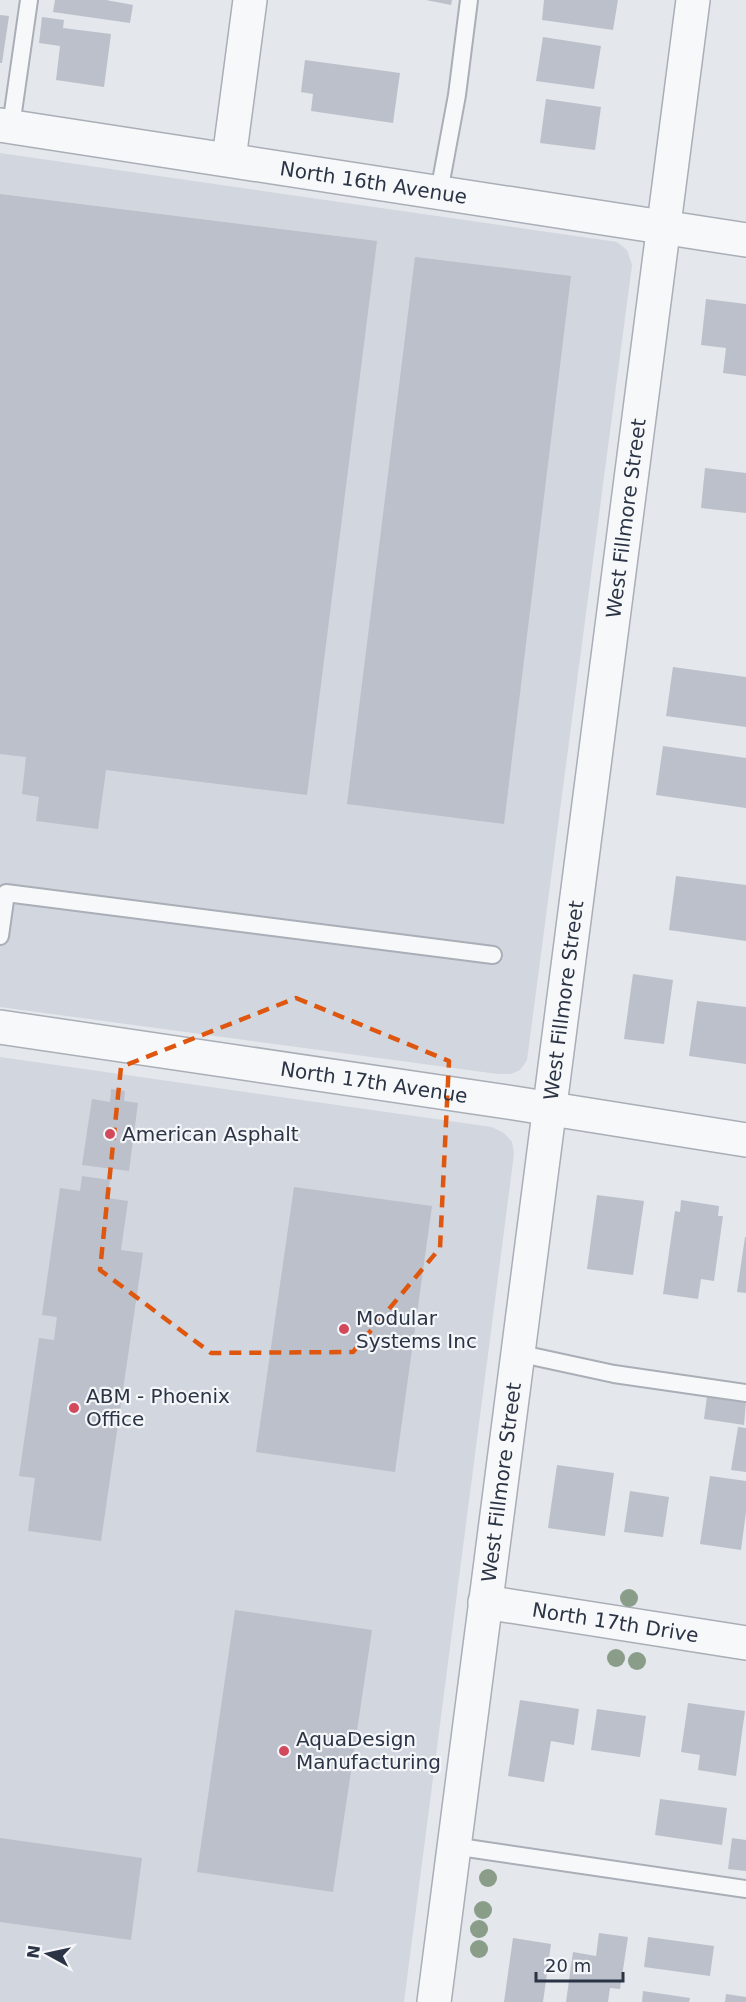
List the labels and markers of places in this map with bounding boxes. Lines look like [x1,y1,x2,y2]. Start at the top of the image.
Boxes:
place label: American Asphalt [122,1122,299,1146]
marker: American Asphalt [103,1127,117,1141]
place label: Modular Systems Inc [356,1306,477,1353]
marker: Modular Systems Inc [337,1322,351,1336]
place label: ABM - Phoenix Office [86,1384,230,1431]
marker: ABM - Phoenix Office [67,1401,81,1415]
place label: AquaDesign Manufacturing [296,1727,441,1774]
marker: AquaDesign Manufacturing [277,1744,291,1758]

